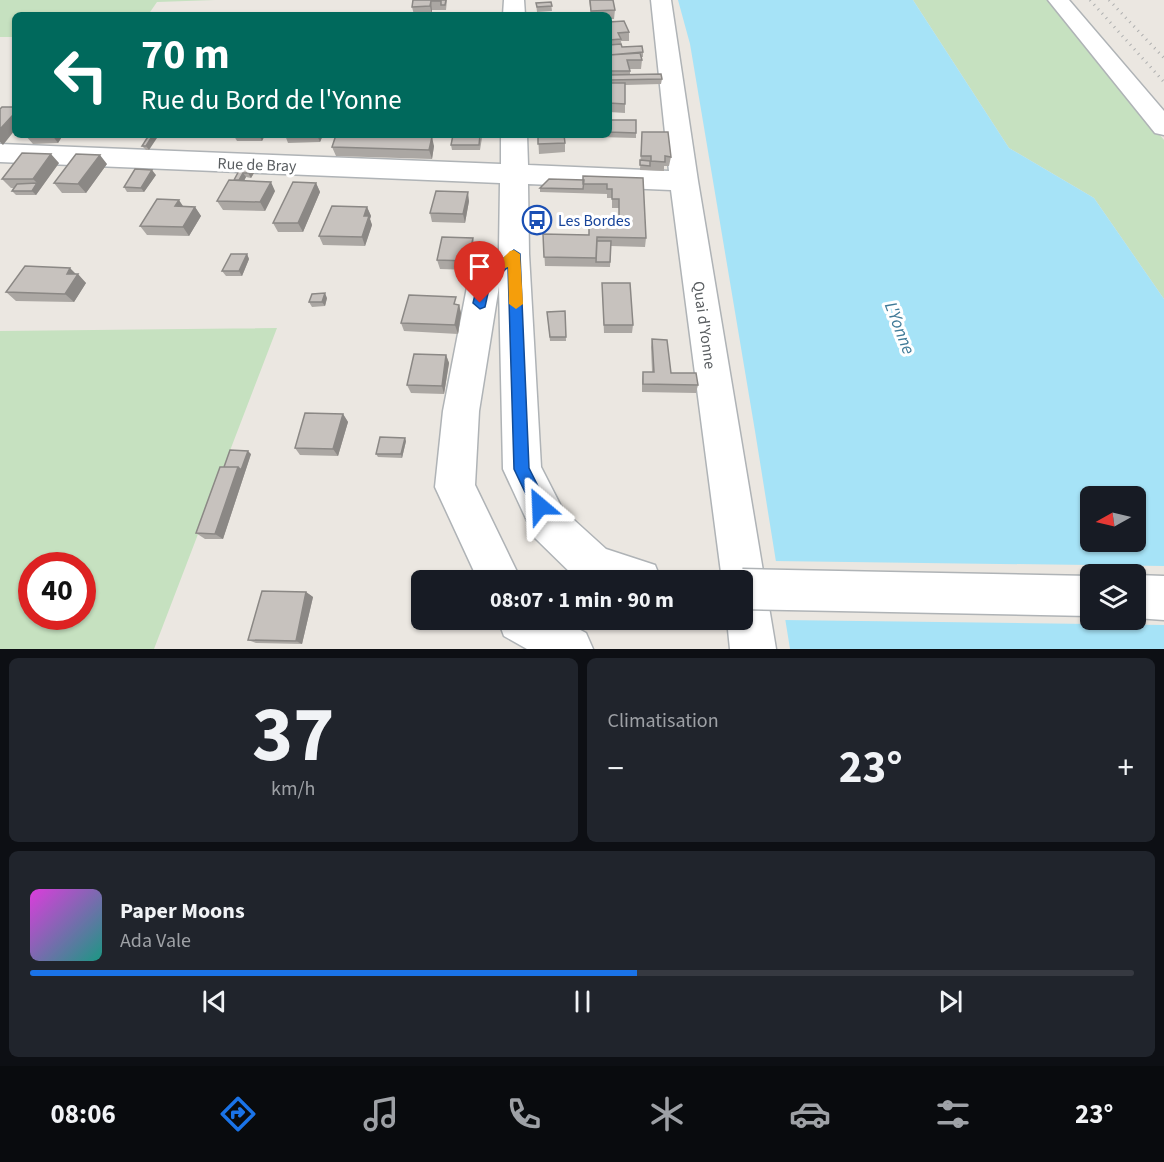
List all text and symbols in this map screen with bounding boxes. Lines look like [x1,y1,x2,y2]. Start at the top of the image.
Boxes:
text: 70 m [141,25,230,85]
icon: left [42,36,120,114]
text: Rue du Bord de l'Yonne [141,81,402,120]
street label: Rue de Bray [217,153,297,177]
bus stop icon: Les Bordes [521,204,553,236]
place label: Les Bordes [558,210,631,232]
pin [454,241,505,303]
icon: arrive [463,250,496,283]
street label: Quai d'Yonne [687,280,721,371]
water label: L'Yonne [878,298,921,358]
position arrow [508,474,572,538]
north arrow [1080,486,1146,552]
map controls [1080,486,1146,630]
speed limit sign: 40 [18,552,96,630]
button: layers [1080,564,1146,630]
text: 08:07 · 1 min · 90 m [490,584,674,616]
text: 37 [252,680,334,791]
text: Climatisation [608,707,719,735]
text: 23° [839,736,903,800]
text: − [608,745,624,792]
text: + [1118,745,1134,792]
text: km/h [271,775,315,803]
text: Paper Moons [120,895,245,927]
text: Ada Vale [120,927,191,955]
icon: previous [198,985,231,1018]
icon: pause [566,985,599,1018]
icon: next [934,985,967,1018]
icon: directions [217,1093,259,1135]
icon: music [360,1093,402,1135]
icon: phone [503,1093,545,1135]
icon: climate [646,1093,688,1135]
icon: car [789,1093,831,1135]
icon: filters [932,1093,974,1135]
text: 08:06 [51,1095,116,1134]
text: 23° [1075,1095,1113,1134]

